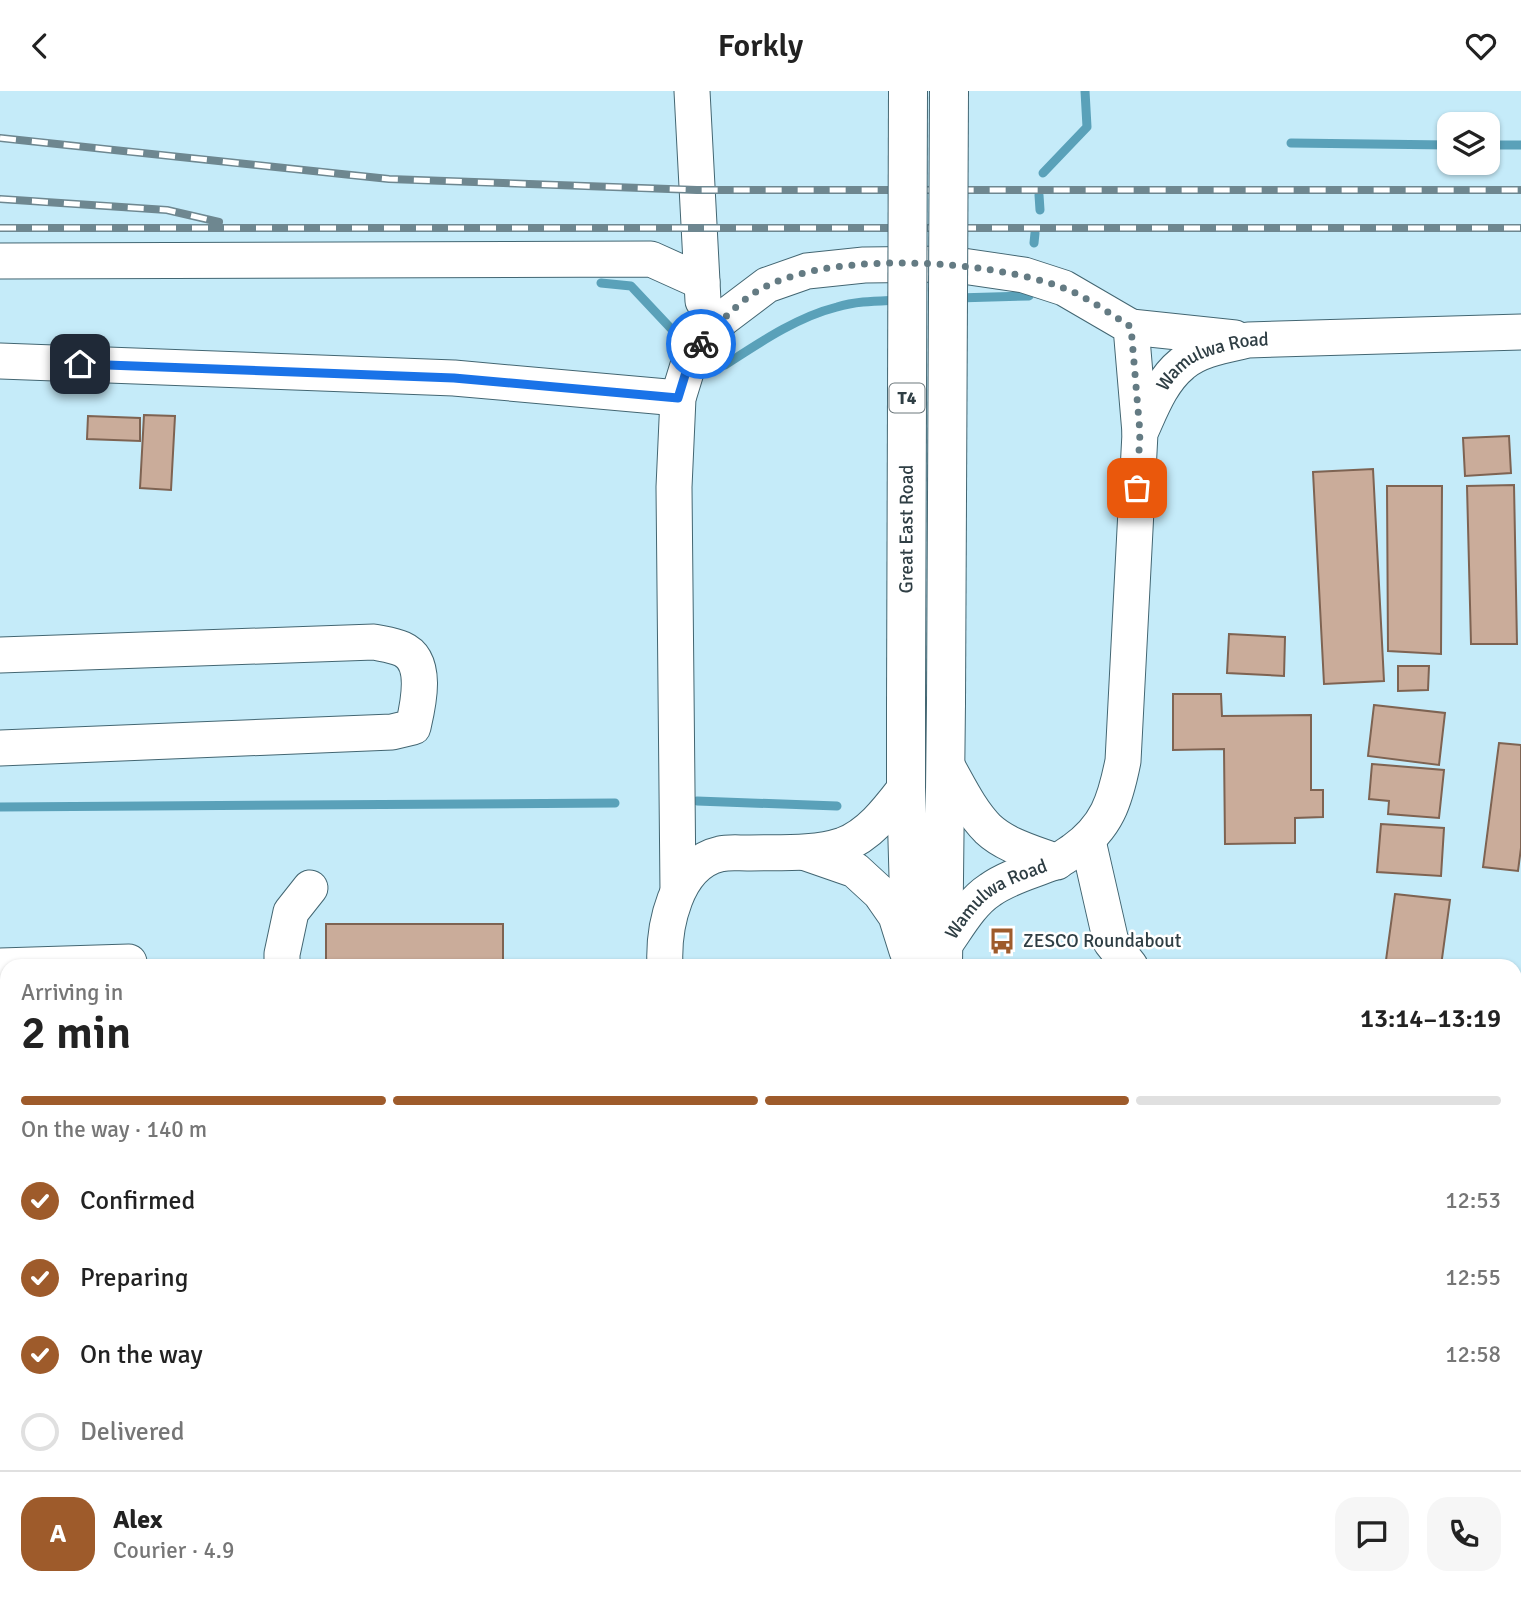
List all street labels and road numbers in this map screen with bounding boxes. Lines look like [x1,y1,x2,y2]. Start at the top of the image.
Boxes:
street label: Wamulwa Road [1151,327,1269,396]
road number: T4 [890,383,925,412]
street label: Great East Road [894,465,919,593]
street label: Wamulwa Road [940,854,1051,944]

